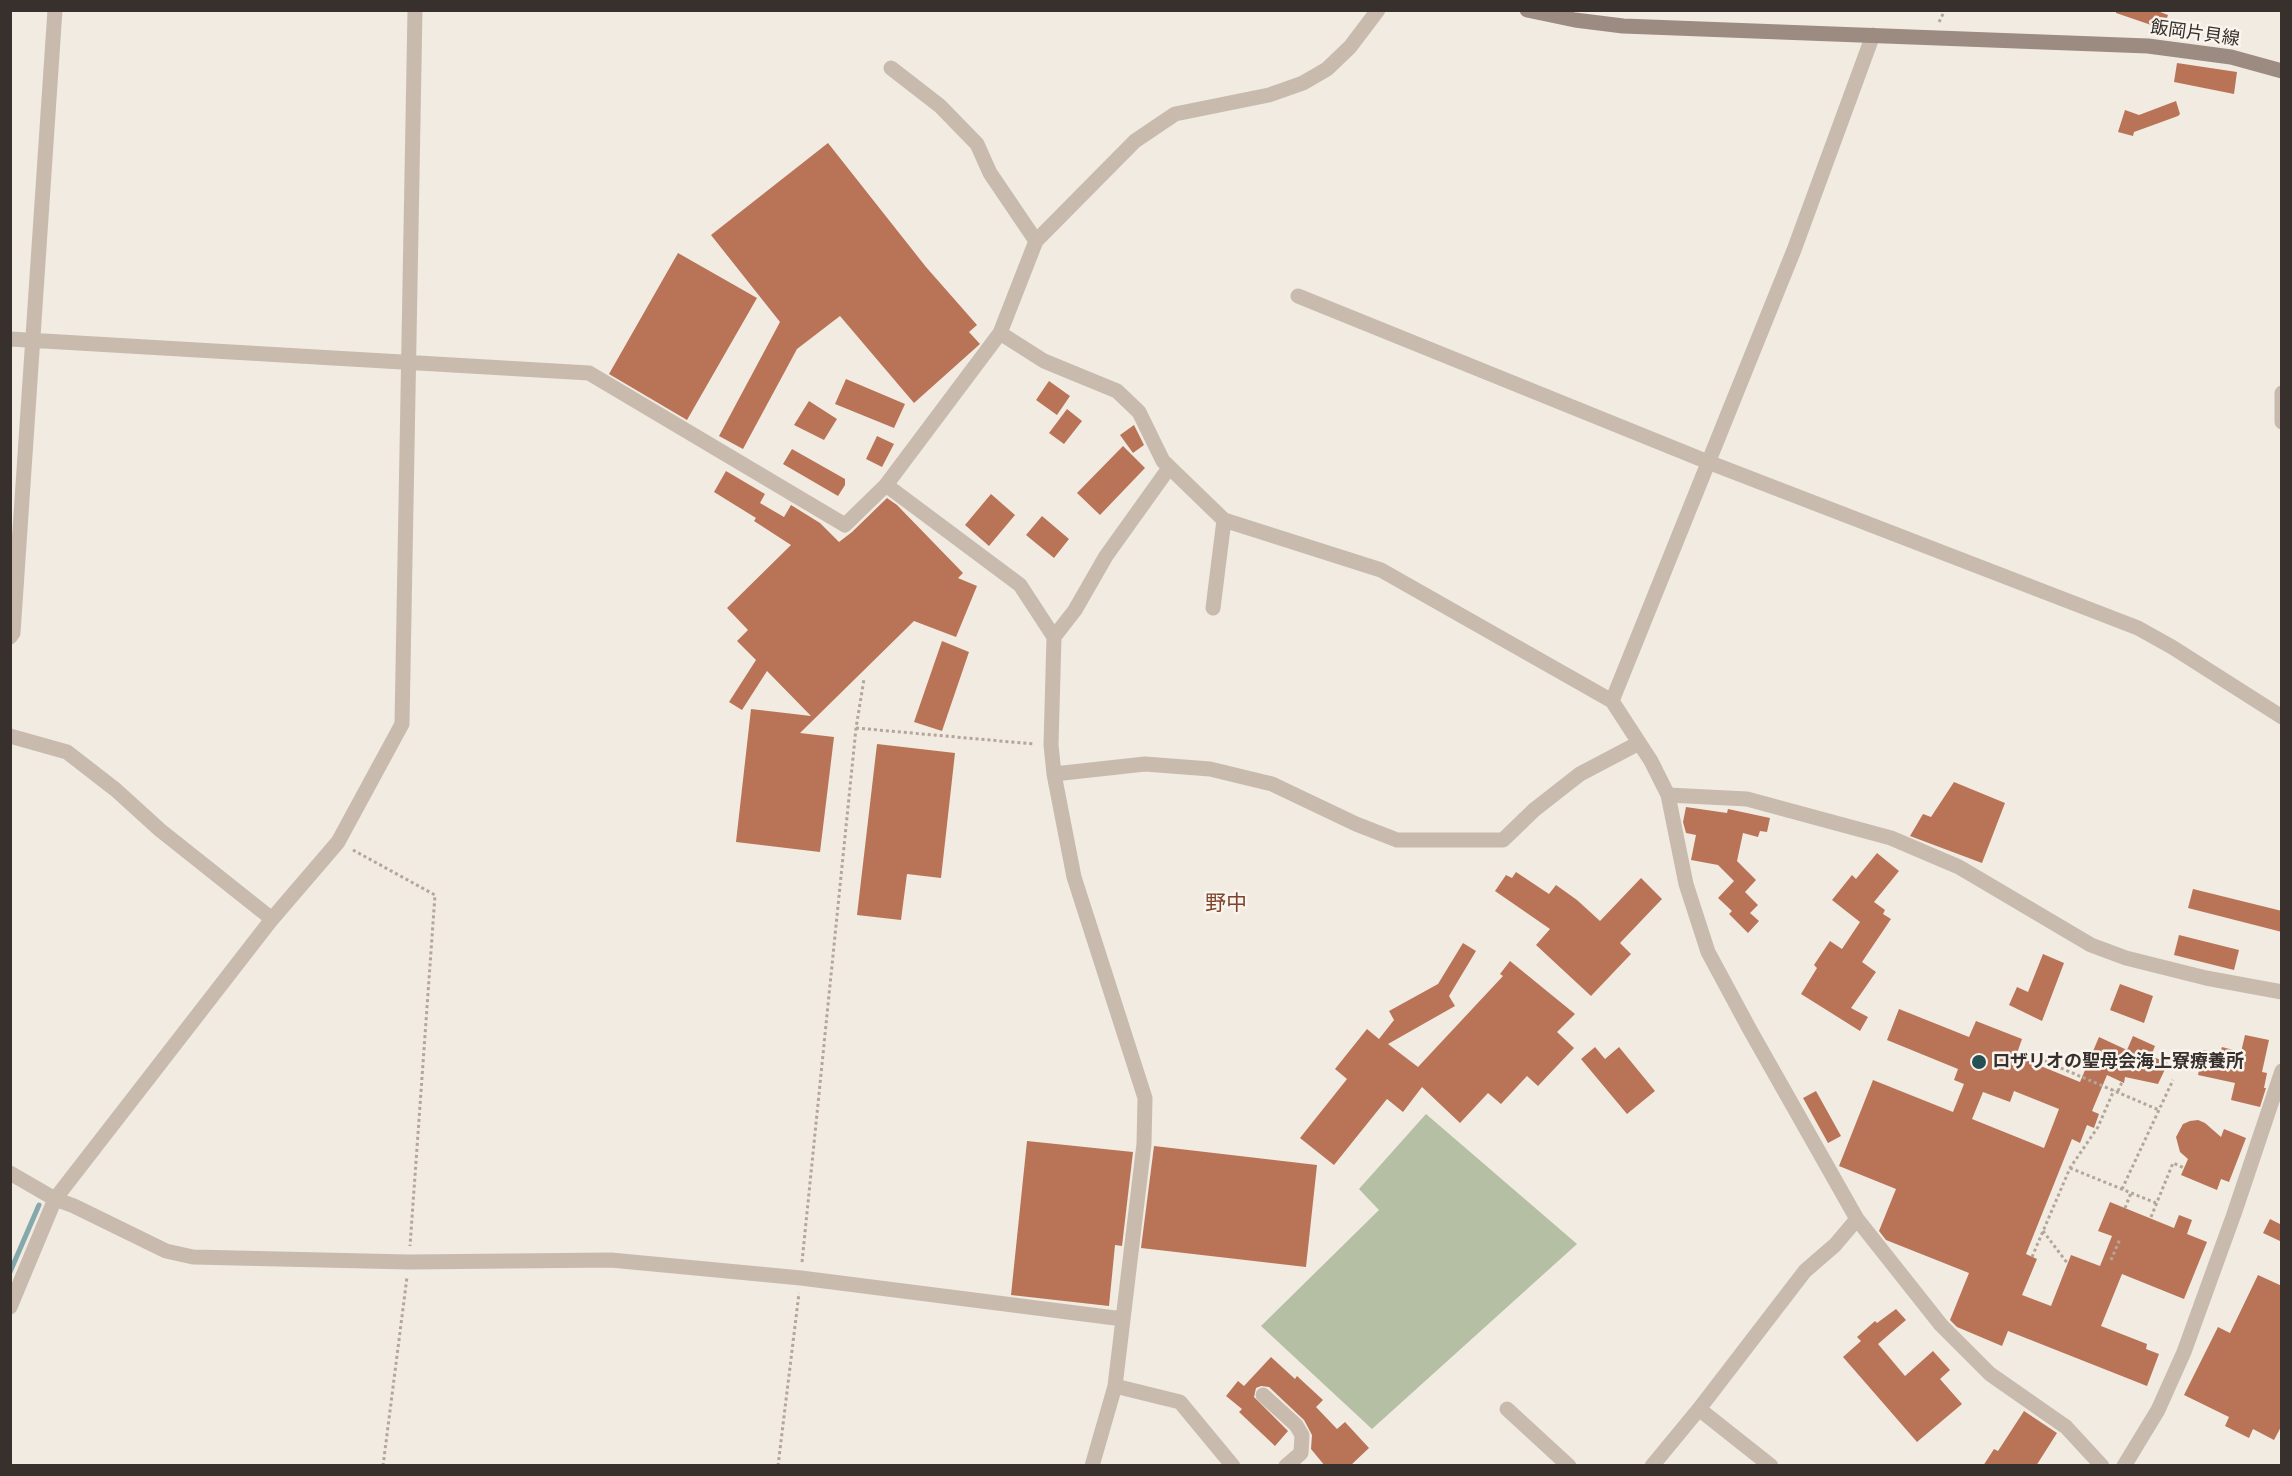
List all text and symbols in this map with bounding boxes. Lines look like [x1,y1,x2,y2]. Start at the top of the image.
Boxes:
street label: 飯岡片貝線 [2149,17,2241,51]
district label: 野中 [1205,891,1247,917]
place label: ロザリオの聖母会海上寮療養所 [1992,1051,2244,1073]
marker: ロザリオの聖母会海上寮療養所 [1970,1053,1988,1071]

